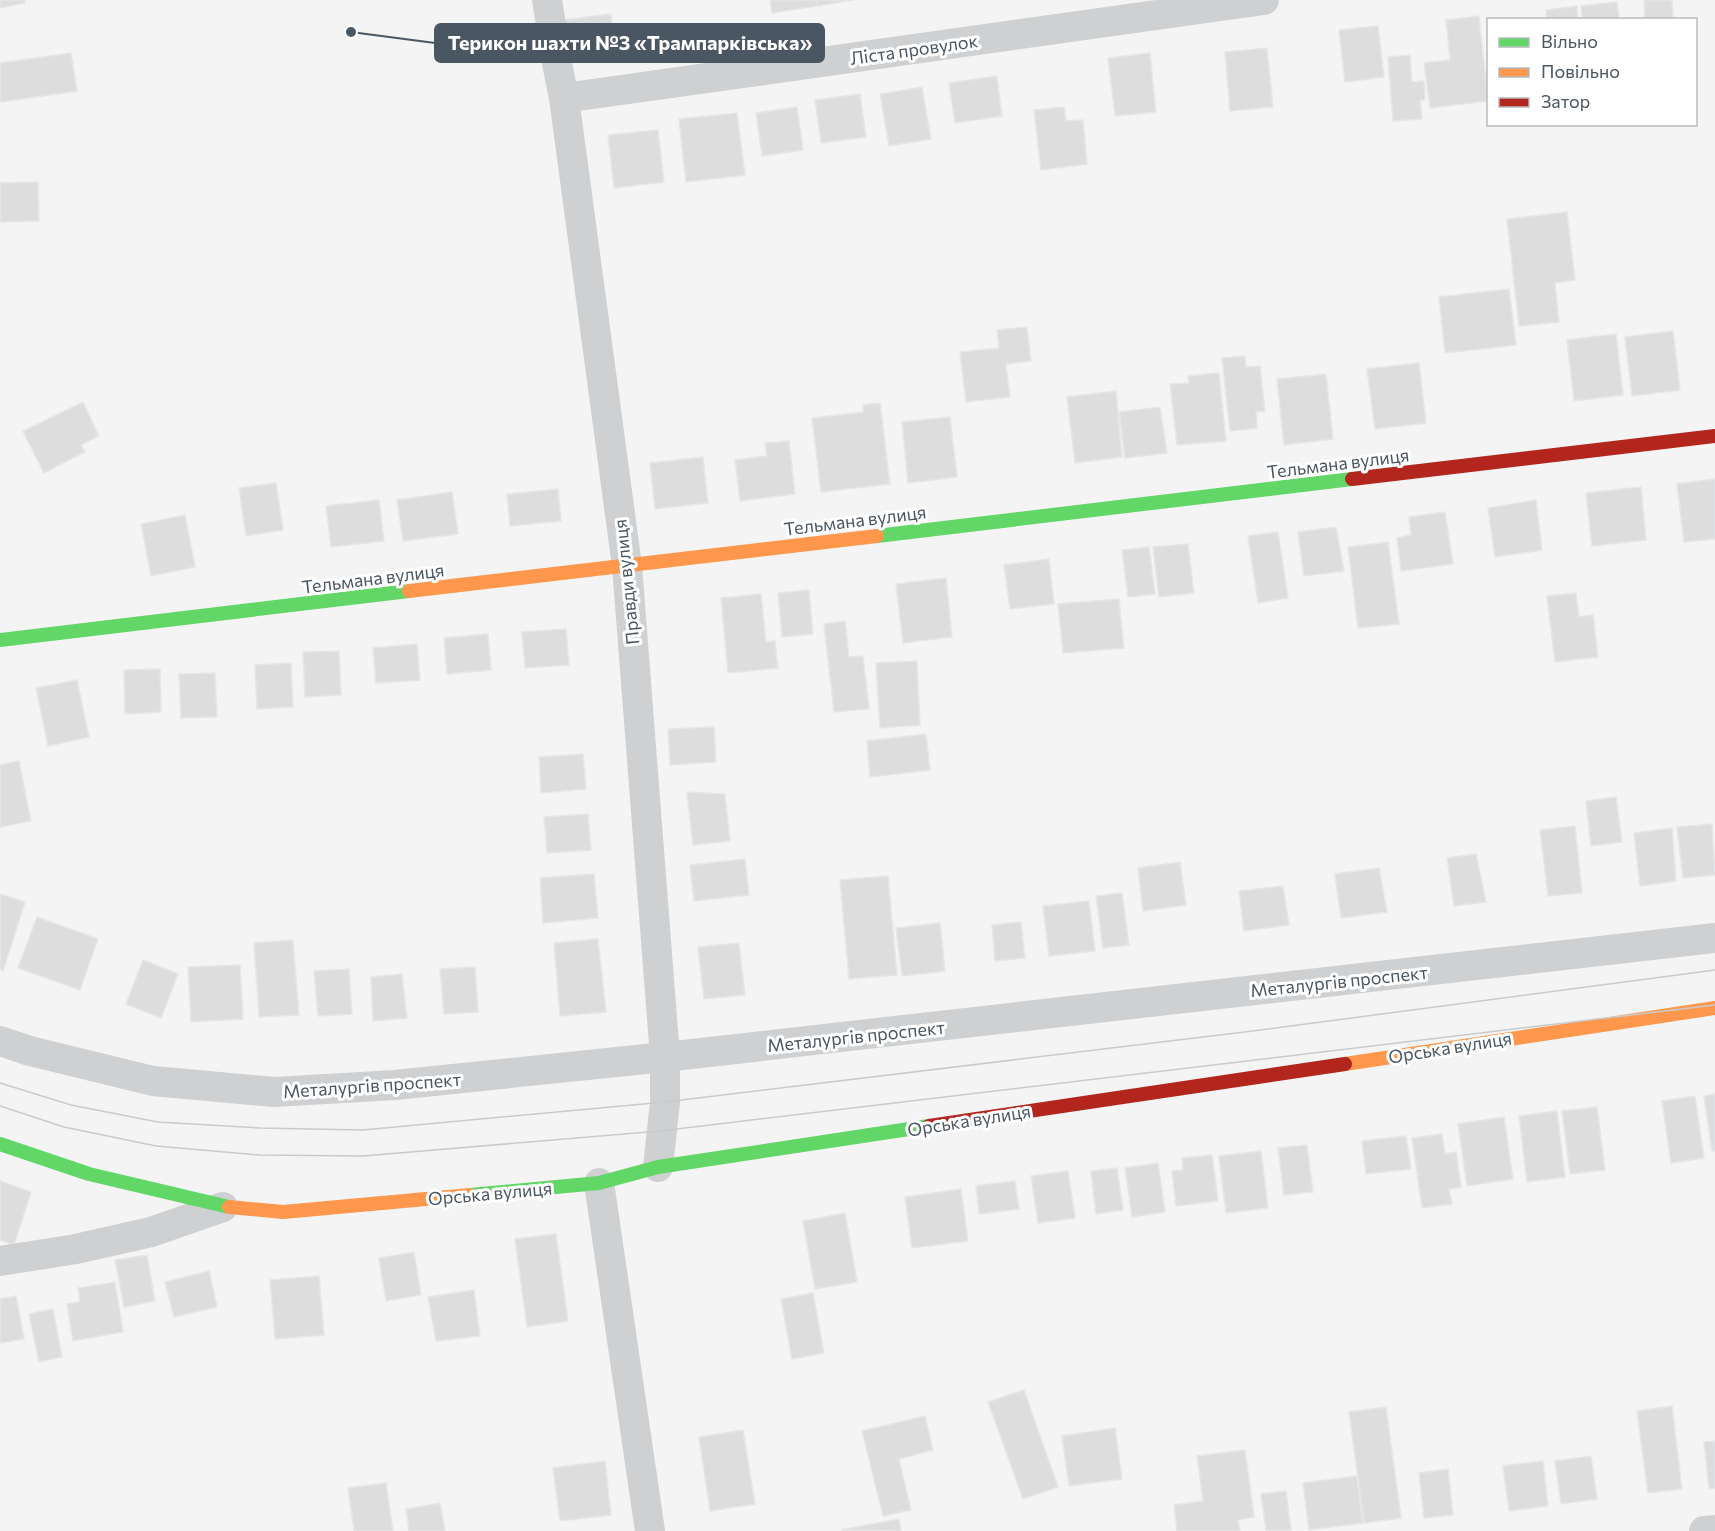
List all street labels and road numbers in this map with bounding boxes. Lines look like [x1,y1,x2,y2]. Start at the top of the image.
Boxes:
street label: Ліста провулок [849,29,980,69]
street label: Тельмана вулиця [1266,443,1410,483]
street label: Тельмана вулиця [783,500,927,540]
street label: Правди вулиця [608,518,644,646]
street label: Тельмана вулиця [301,558,445,598]
street label: Металургів проспект [1249,961,1429,1001]
street label: Металургів проспект [766,1016,946,1056]
street label: Орська вулиця [1387,1026,1513,1068]
street label: Металургів проспект [282,1068,462,1102]
street label: Орська вулиця [906,1099,1032,1141]
street label: Орська вулиця [427,1177,553,1209]

